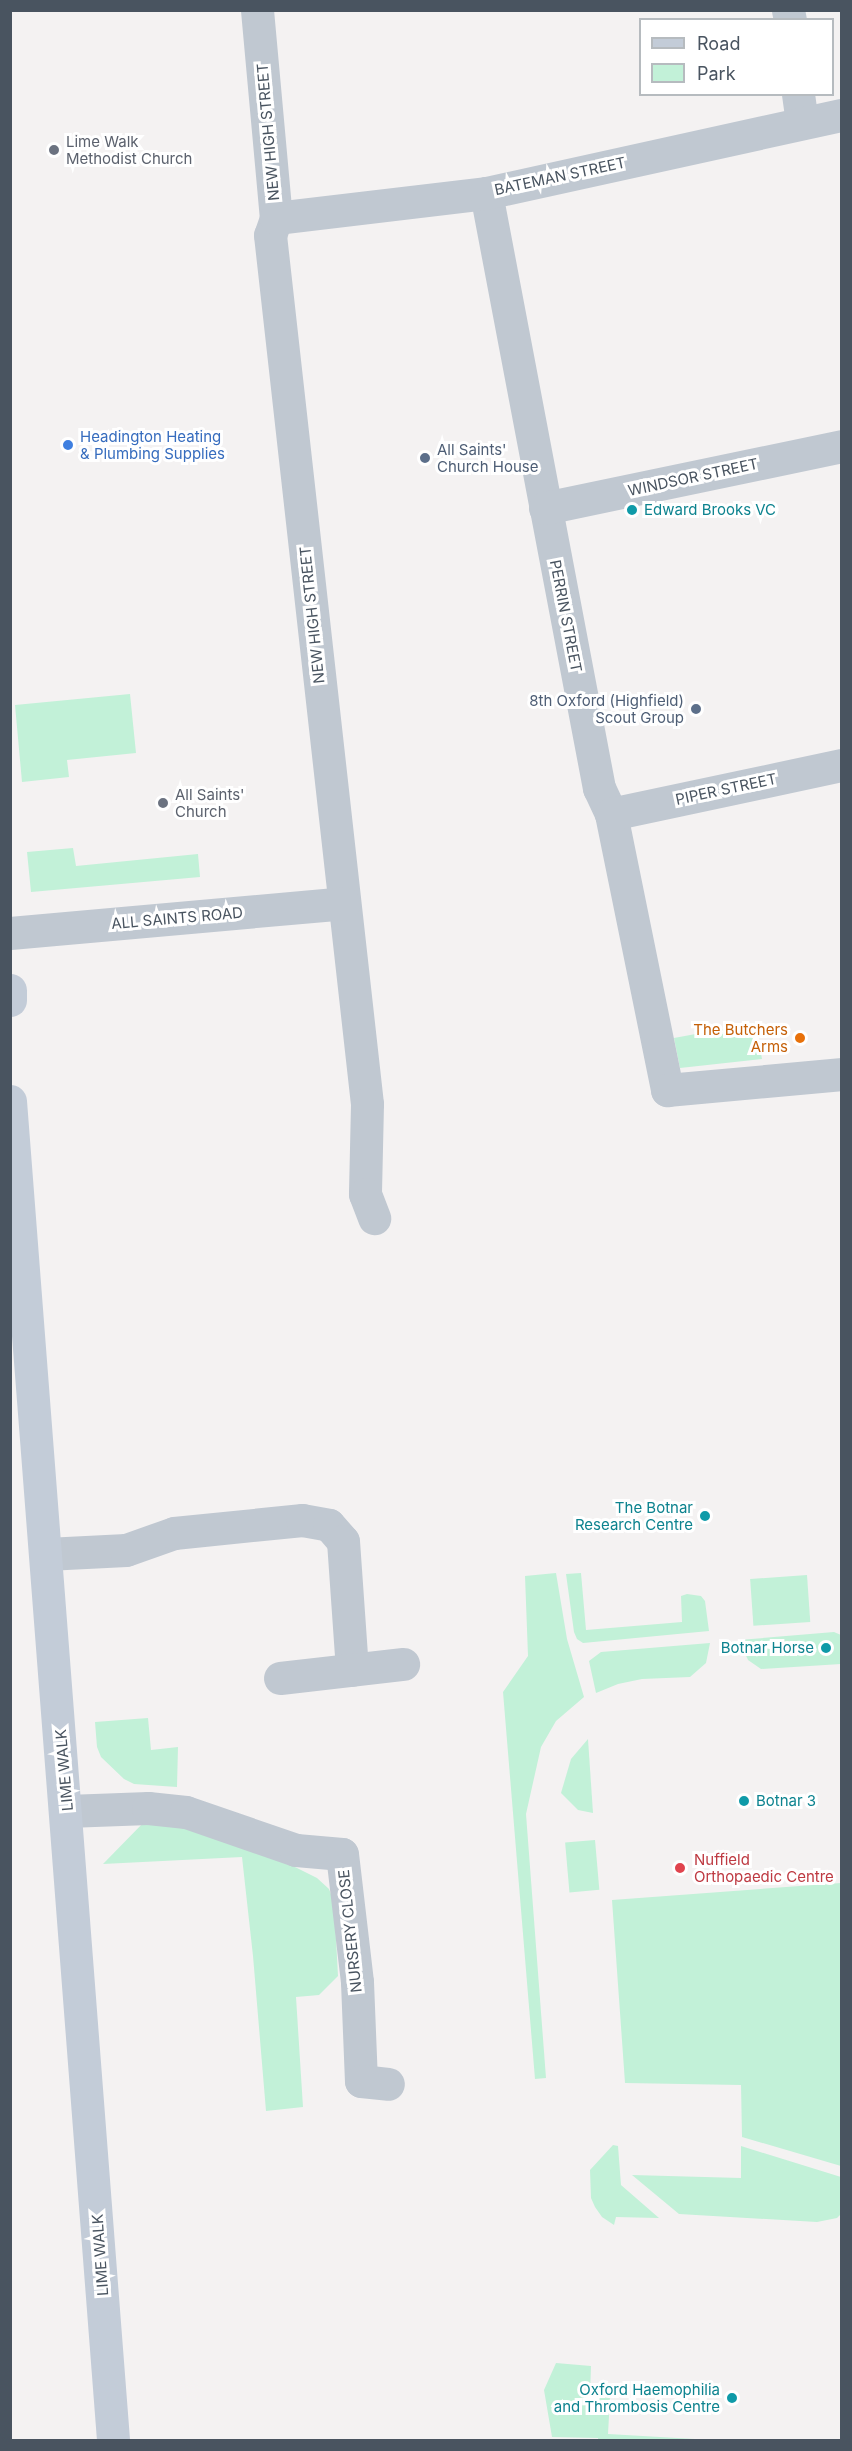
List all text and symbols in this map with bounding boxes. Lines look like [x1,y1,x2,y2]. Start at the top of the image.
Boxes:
legend [639,18,834,96]
text: Road [697,33,740,54]
street label: NEW HIGH STREET [253,63,283,201]
text: Park [697,63,736,84]
place label: Lime Walk Methodist Church [66,132,192,167]
marker: Lime Walk Methodist Church [47,143,61,157]
street label: BATEMAN STREET [493,153,627,199]
place label: Headington Heating & Plumbing Supplies [80,427,225,462]
marker: Headington Heating & Plumbing Supplies [61,438,75,452]
place label: All Saints' Church House [437,440,538,475]
marker: All Saints' Church House [418,451,432,465]
street label: WINDSOR STREET [626,454,760,500]
place label: Edward Brooks VC [644,501,776,519]
marker: Edward Brooks VC [625,503,639,517]
street label: NEW HIGH STREET [296,546,328,684]
street label: PERRIN STREET [546,558,586,674]
place label: 8th Oxford (Highfield) Scout Group [529,691,684,726]
marker: 8th Oxford (Highfield) Scout Group [689,702,703,716]
street label: PIPER STREET [674,770,778,808]
place label: All Saints' Church [175,785,245,820]
marker: All Saints' Church [156,796,170,810]
street label: ALL SAINTS ROAD [110,903,244,933]
place label: The Butchers Arms [693,1020,788,1055]
marker: The Butchers Arms [793,1031,807,1045]
place label: The Botnar Research Centre [575,1498,693,1533]
marker: The Botnar Research Centre [698,1509,712,1523]
place label: Botnar Horse [721,1639,814,1657]
marker: Botnar Horse [819,1641,833,1655]
street label: LIME WALK [51,1728,77,1812]
place label: Botnar 3 [756,1792,816,1810]
marker: Botnar 3 [737,1794,751,1808]
place label: Nuffield Orthopaedic Centre [694,1850,834,1885]
marker: Nuffield Orthopaedic Centre [671,1859,689,1877]
street label: NURSERY CLOSE [335,1869,365,1993]
street label: LIME WALK [88,2213,112,2297]
place label: Oxford Haemophilia and Thrombosis Centre [554,2380,720,2415]
marker: Oxford Haemophilia and Thrombosis Centre [725,2391,739,2405]

